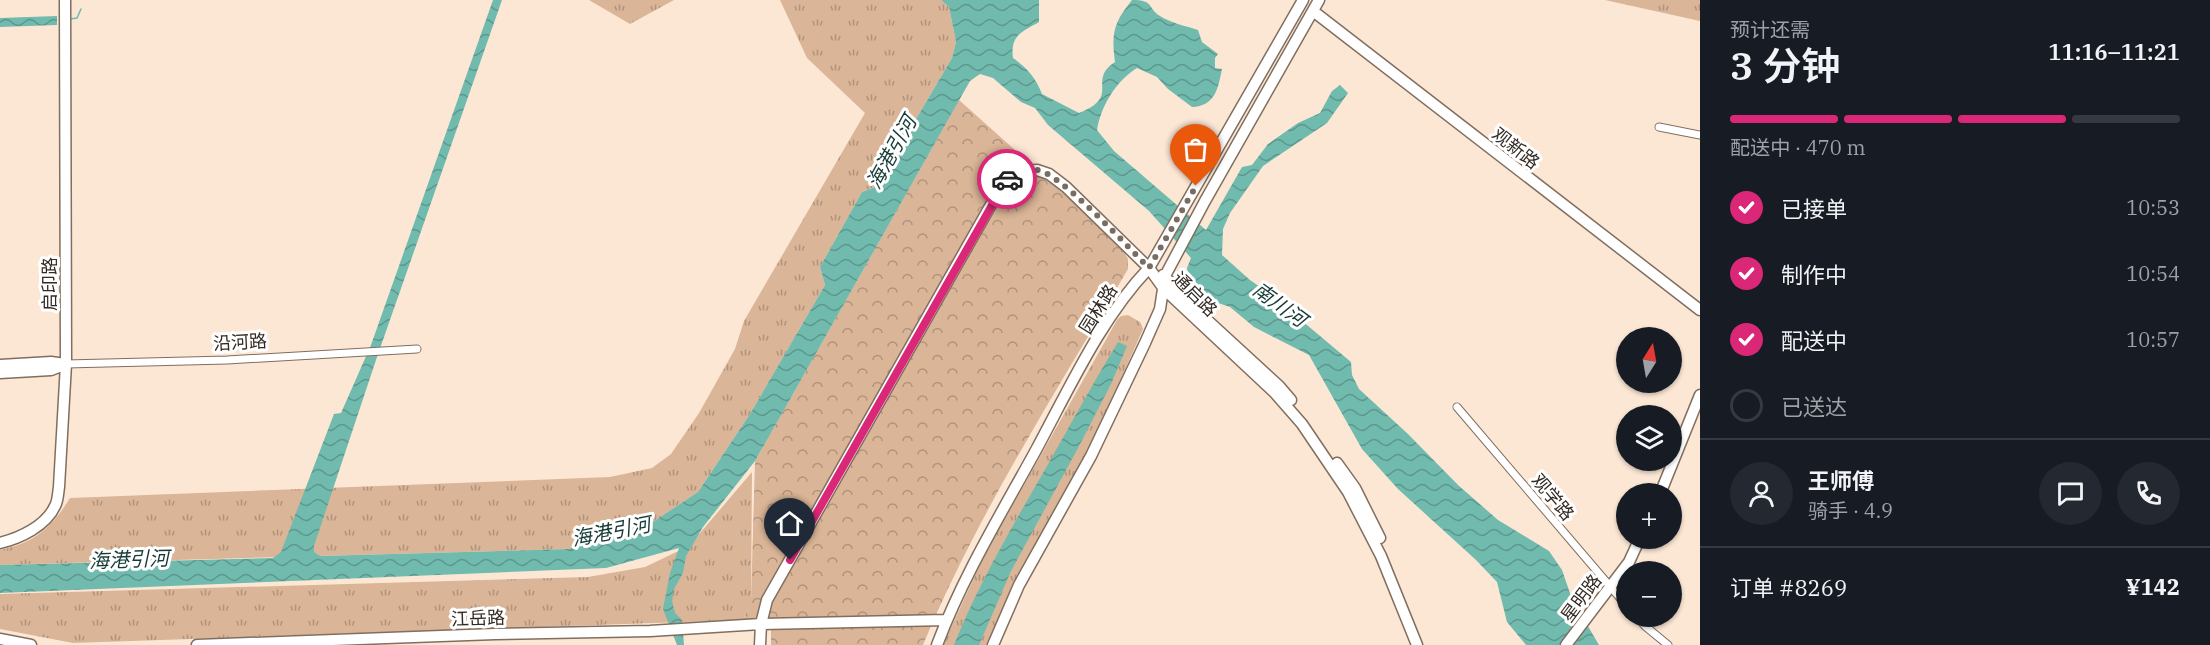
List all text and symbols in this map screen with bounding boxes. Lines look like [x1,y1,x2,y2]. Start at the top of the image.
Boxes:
text: 预计还需 [1730,16,1810,43]
text: 11:16–11:21 [2048,37,2180,66]
text: 3 分钟 [1730,40,1840,91]
water label: 海港引河 [860,107,924,194]
street label: 观新路 [1488,122,1544,174]
pin [1170,124,1221,186]
icon: bag [1179,133,1212,166]
text: 配送中 · 470 m [1730,134,1865,161]
courier [977,149,1037,209]
icon: car [991,163,1024,196]
icon: check [1730,191,1763,224]
text: 已接单 [1781,194,1847,223]
text: 10:53 [2126,194,2180,221]
street label: 启印路 [38,257,61,311]
icon: check [1730,257,1763,290]
text: 制作中 [1781,260,1847,289]
text: 10:54 [2126,260,2180,287]
street label: 通启路 [1168,267,1222,321]
water label: 南川河 [1248,275,1315,335]
street label: 园林路 [1074,280,1122,338]
icon: check [1730,323,1763,356]
text: 配送中 [1781,326,1847,355]
text: 10:57 [2126,326,2180,353]
north arrow [1616,327,1682,393]
map controls [1616,327,1682,627]
street label: 沿河路 [212,329,268,355]
text: 已送达 [1781,392,1847,421]
button: layers [1616,405,1682,471]
button: person [1730,462,1793,525]
button: chat [2039,462,2102,525]
button: phone [2117,462,2180,525]
text: 王师傅 [1808,466,1874,495]
street label: 观学路 [1527,469,1579,525]
button: + [1616,483,1682,549]
text: 骑手 · 4.9 [1808,497,1893,524]
pin [764,498,815,560]
icon: home [773,507,806,540]
water label: 海港引河 [569,509,657,552]
water label: 海港引河 [89,544,173,574]
button: − [1616,561,1682,627]
street label: 星明路 [1556,570,1606,626]
text: ¥142 [2125,572,2180,601]
text: 订单 #8269 [1730,573,1847,602]
street label: 江岳路 [451,606,505,630]

